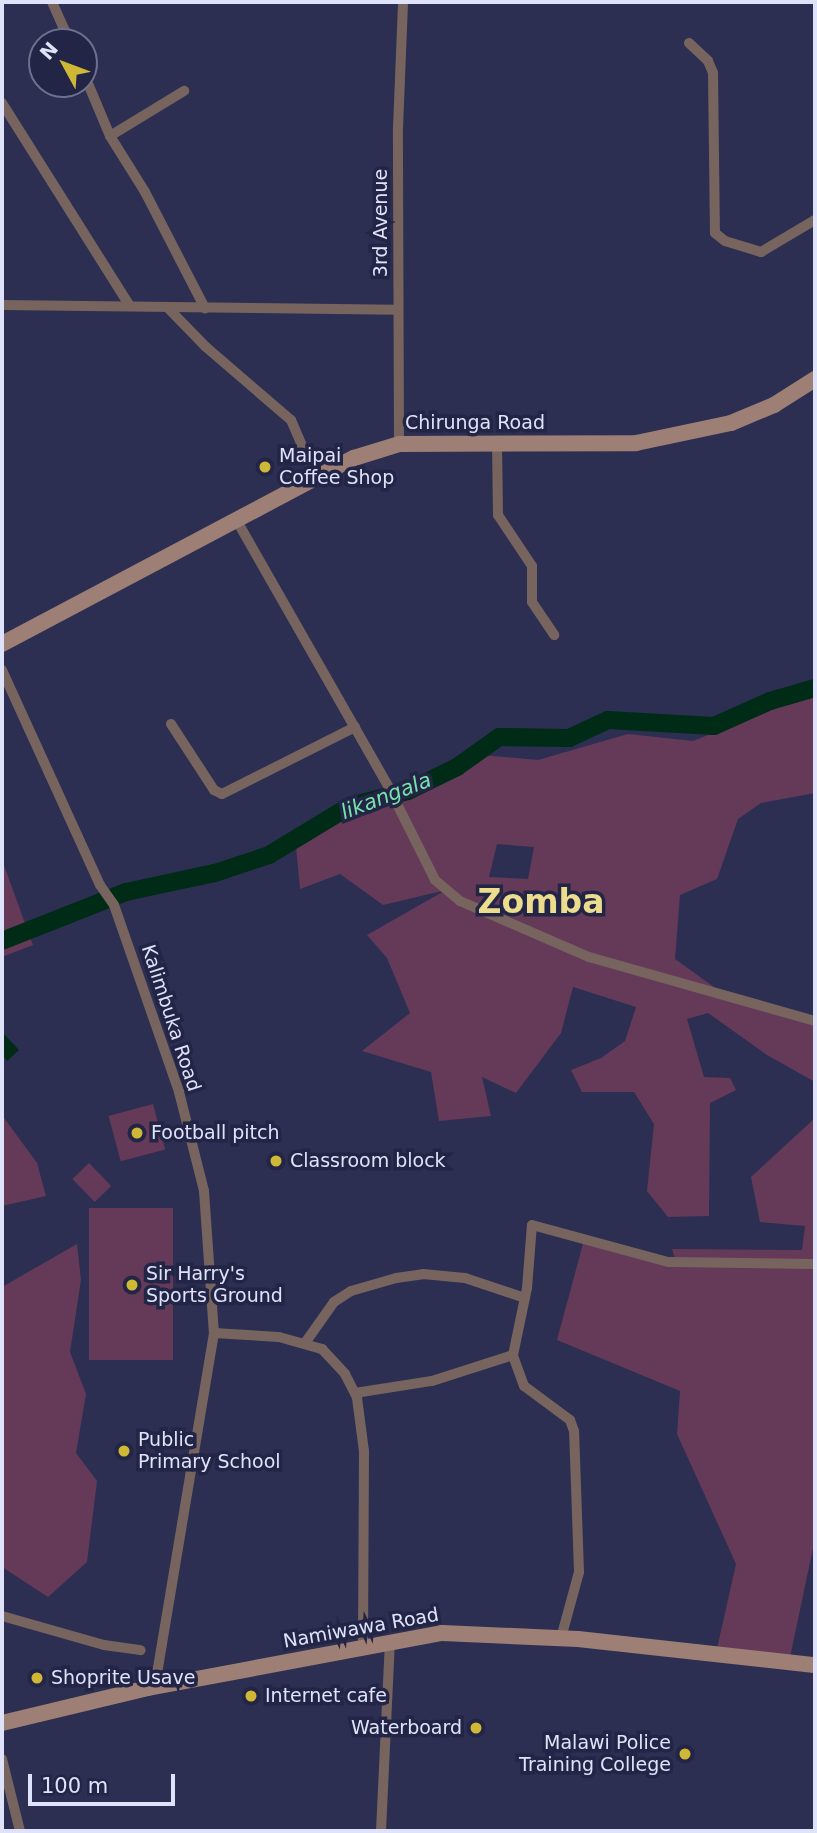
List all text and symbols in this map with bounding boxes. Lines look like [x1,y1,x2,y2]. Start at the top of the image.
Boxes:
north arrow [28,28,98,98]
text: N [35,37,62,64]
street label: 3rd Avenue [370,169,392,277]
street label: Chirunga Road [405,412,545,434]
place label: Maipai Coffee Shop [279,445,394,489]
marker: Maipai Coffee Shop [257,459,273,475]
water label: likangala [337,767,435,825]
district label: Zomba [478,882,604,922]
street label: Kalimbuka Road [137,942,205,1094]
place label: Football pitch [151,1122,280,1144]
marker: Football pitch [129,1125,145,1141]
place label: Classroom block [290,1150,446,1172]
marker: Classroom block [268,1153,284,1169]
place label: Sir Harry's Sports Ground [146,1263,283,1307]
marker: Sir Harry's Sports Ground [124,1277,140,1293]
place label: Public Primary School [138,1429,281,1473]
marker: Public Primary School [116,1443,132,1459]
street label: Namiwawa Road [281,1603,441,1653]
place label: Shoprite Usave [51,1667,195,1689]
marker: Shoprite Usave [29,1670,45,1686]
place label: Internet cafe [265,1685,387,1707]
marker: Internet cafe [243,1688,259,1704]
place label: Waterboard [351,1717,462,1739]
marker: Waterboard [468,1720,484,1736]
place label: Malawi Police Training College [519,1732,671,1776]
marker: Malawi Police Training College [677,1746,693,1762]
scale bar [32,1759,178,1803]
text: 100 m [41,1774,108,1798]

